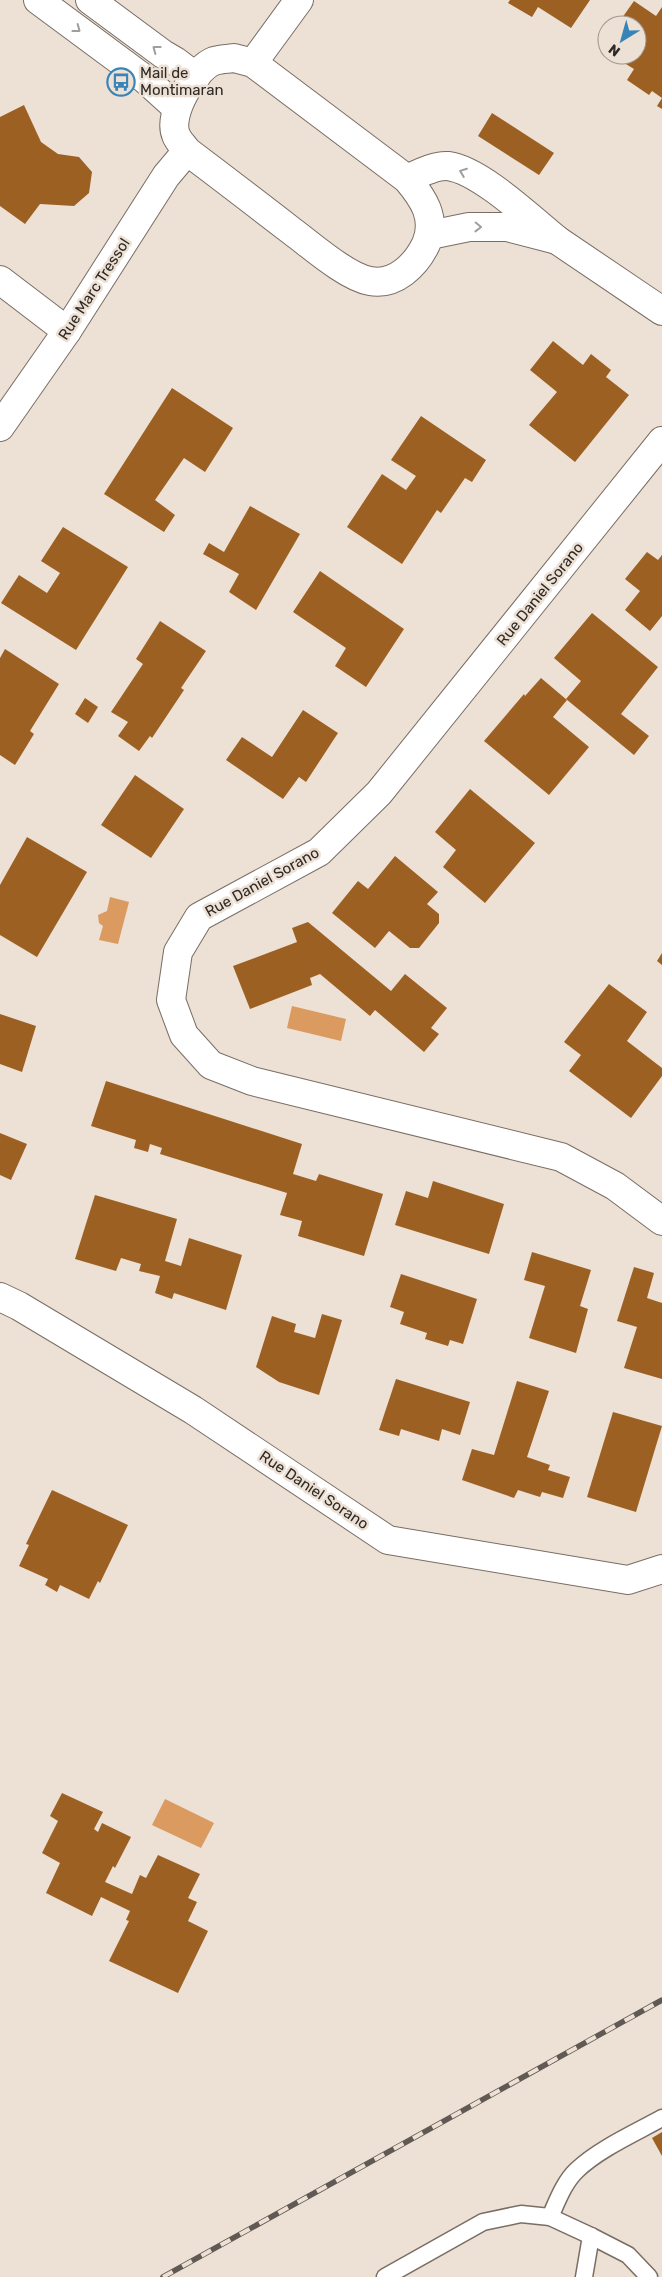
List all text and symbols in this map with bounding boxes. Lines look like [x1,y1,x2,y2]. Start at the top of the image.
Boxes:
north arrow [597,15,647,65]
one-way arrow [71,23,81,32]
text: N [605,40,624,60]
one-way arrow [153,47,162,55]
place label: Mail de Montimaran [140,64,224,99]
bus stop icon: Mail de Montimaran [106,67,136,97]
one-way arrow [459,168,468,178]
one-way arrow [474,222,482,232]
street label: Rue Marc Tressol [55,235,133,343]
street label: Rue Daniel Sorano [493,539,587,649]
street label: Rue Daniel Sorano [202,843,322,921]
street label: Rue Daniel Sorano [256,1447,372,1533]

